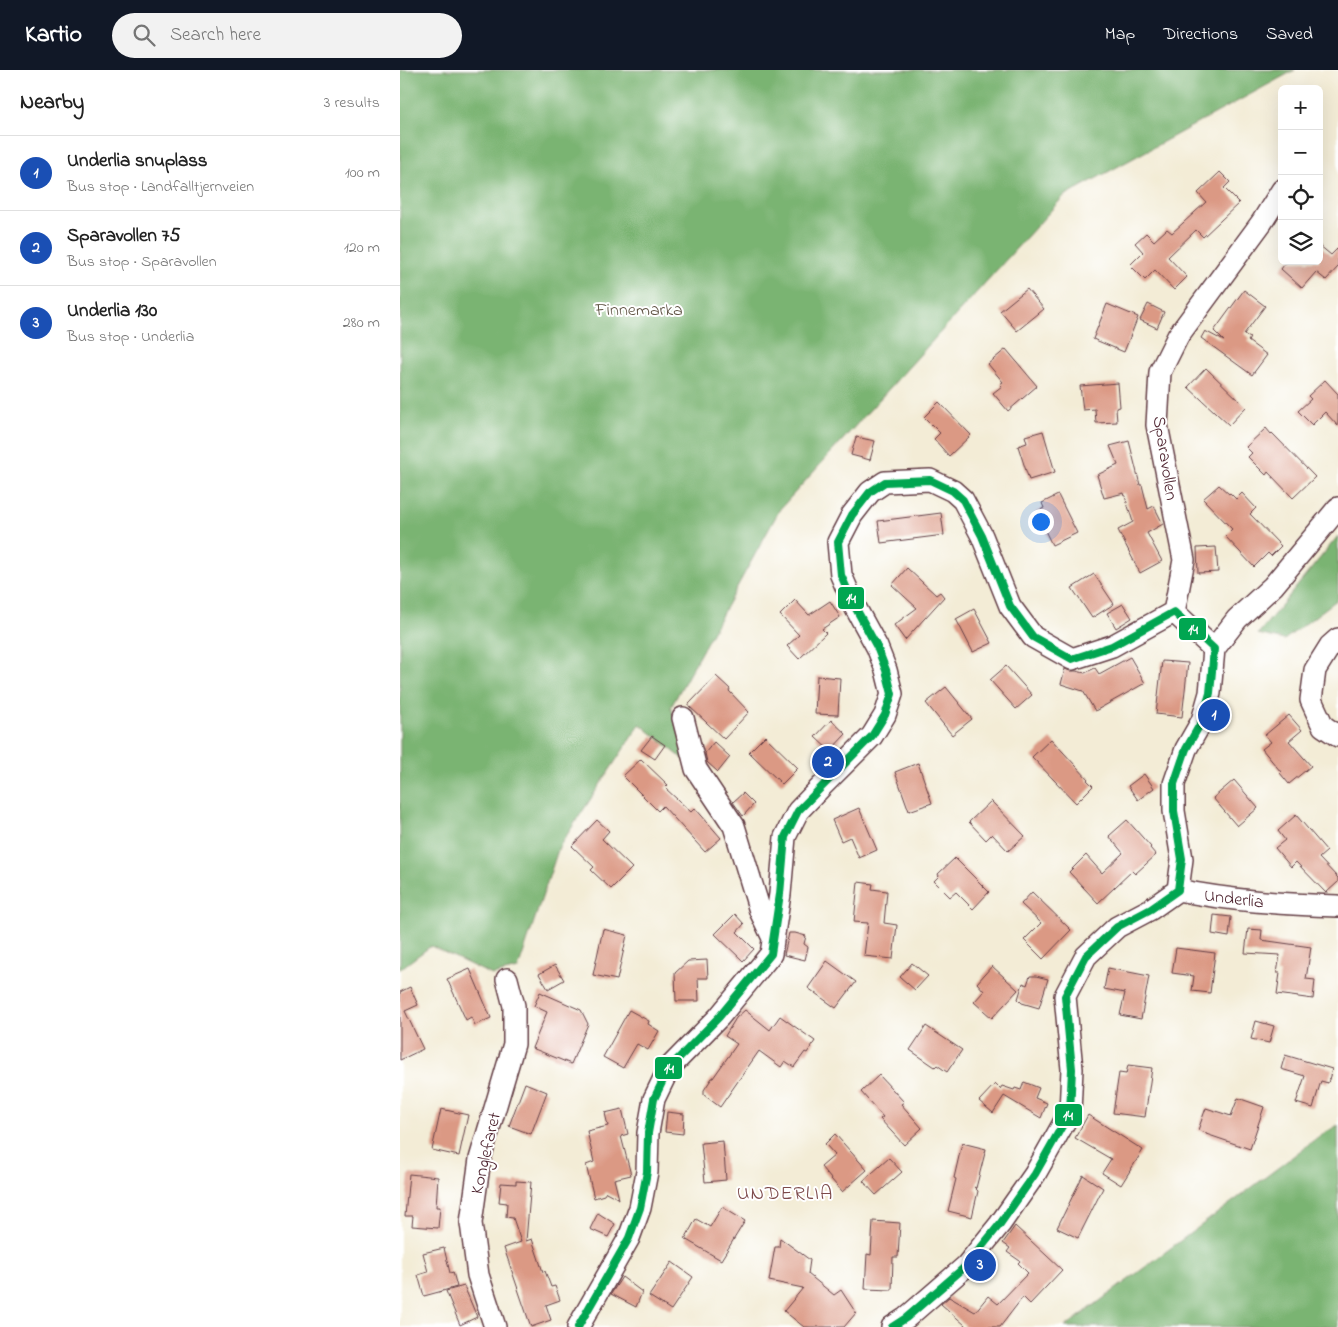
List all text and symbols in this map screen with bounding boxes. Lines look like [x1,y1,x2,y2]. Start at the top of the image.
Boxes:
search box [112,13,462,58]
text: Kartio [25,18,82,53]
icon: search [130,21,158,49]
text: Search here [170,22,261,49]
text: Map [1105,22,1135,48]
text: Directions [1163,22,1238,48]
text: Saved [1266,22,1313,48]
map controls [1278,85,1323,265]
button: + [1278,85,1323,130]
text: Nearby [20,88,84,118]
text: 3 results [324,91,380,115]
button: − [1278,130,1323,175]
text: Underlia snuplass [67,148,208,175]
text: 1 [33,161,39,185]
text: 100 m [345,161,380,185]
text: Bus stop · Landfalltjernveien [67,175,254,199]
button: locate [1278,175,1323,220]
button: layers [1278,220,1323,265]
text: Sparavollen 75 [67,223,180,250]
text: 2 [32,236,40,260]
text: 120 m [344,236,380,260]
text: Bus stop · Sparavollen [67,250,217,274]
text: Underlia 130 [67,298,157,325]
park label: Finnemarka [594,298,683,324]
text: 3 [33,311,39,335]
text: 280 m [343,311,380,335]
text: Bus stop · Underlia [67,325,194,349]
street label: Sparavollen [1145,414,1184,503]
your location [1028,509,1054,535]
line badge: 14 [837,586,865,610]
text: 14 [846,589,856,610]
line badge: 14 [1178,617,1207,641]
text: 14 [1188,620,1198,641]
pin: 1 [1198,696,1230,734]
pin: 2 [812,743,844,781]
street label: Underlia [1202,883,1265,917]
line badge: 14 [654,1056,683,1080]
text: 14 [664,1059,674,1080]
line badge: 14 [1054,1103,1083,1127]
text: 14 [1063,1106,1073,1127]
street label: Konglefaret [465,1110,510,1197]
district label: UNDERLIA [737,1180,833,1209]
pin: 3 [964,1246,996,1284]

